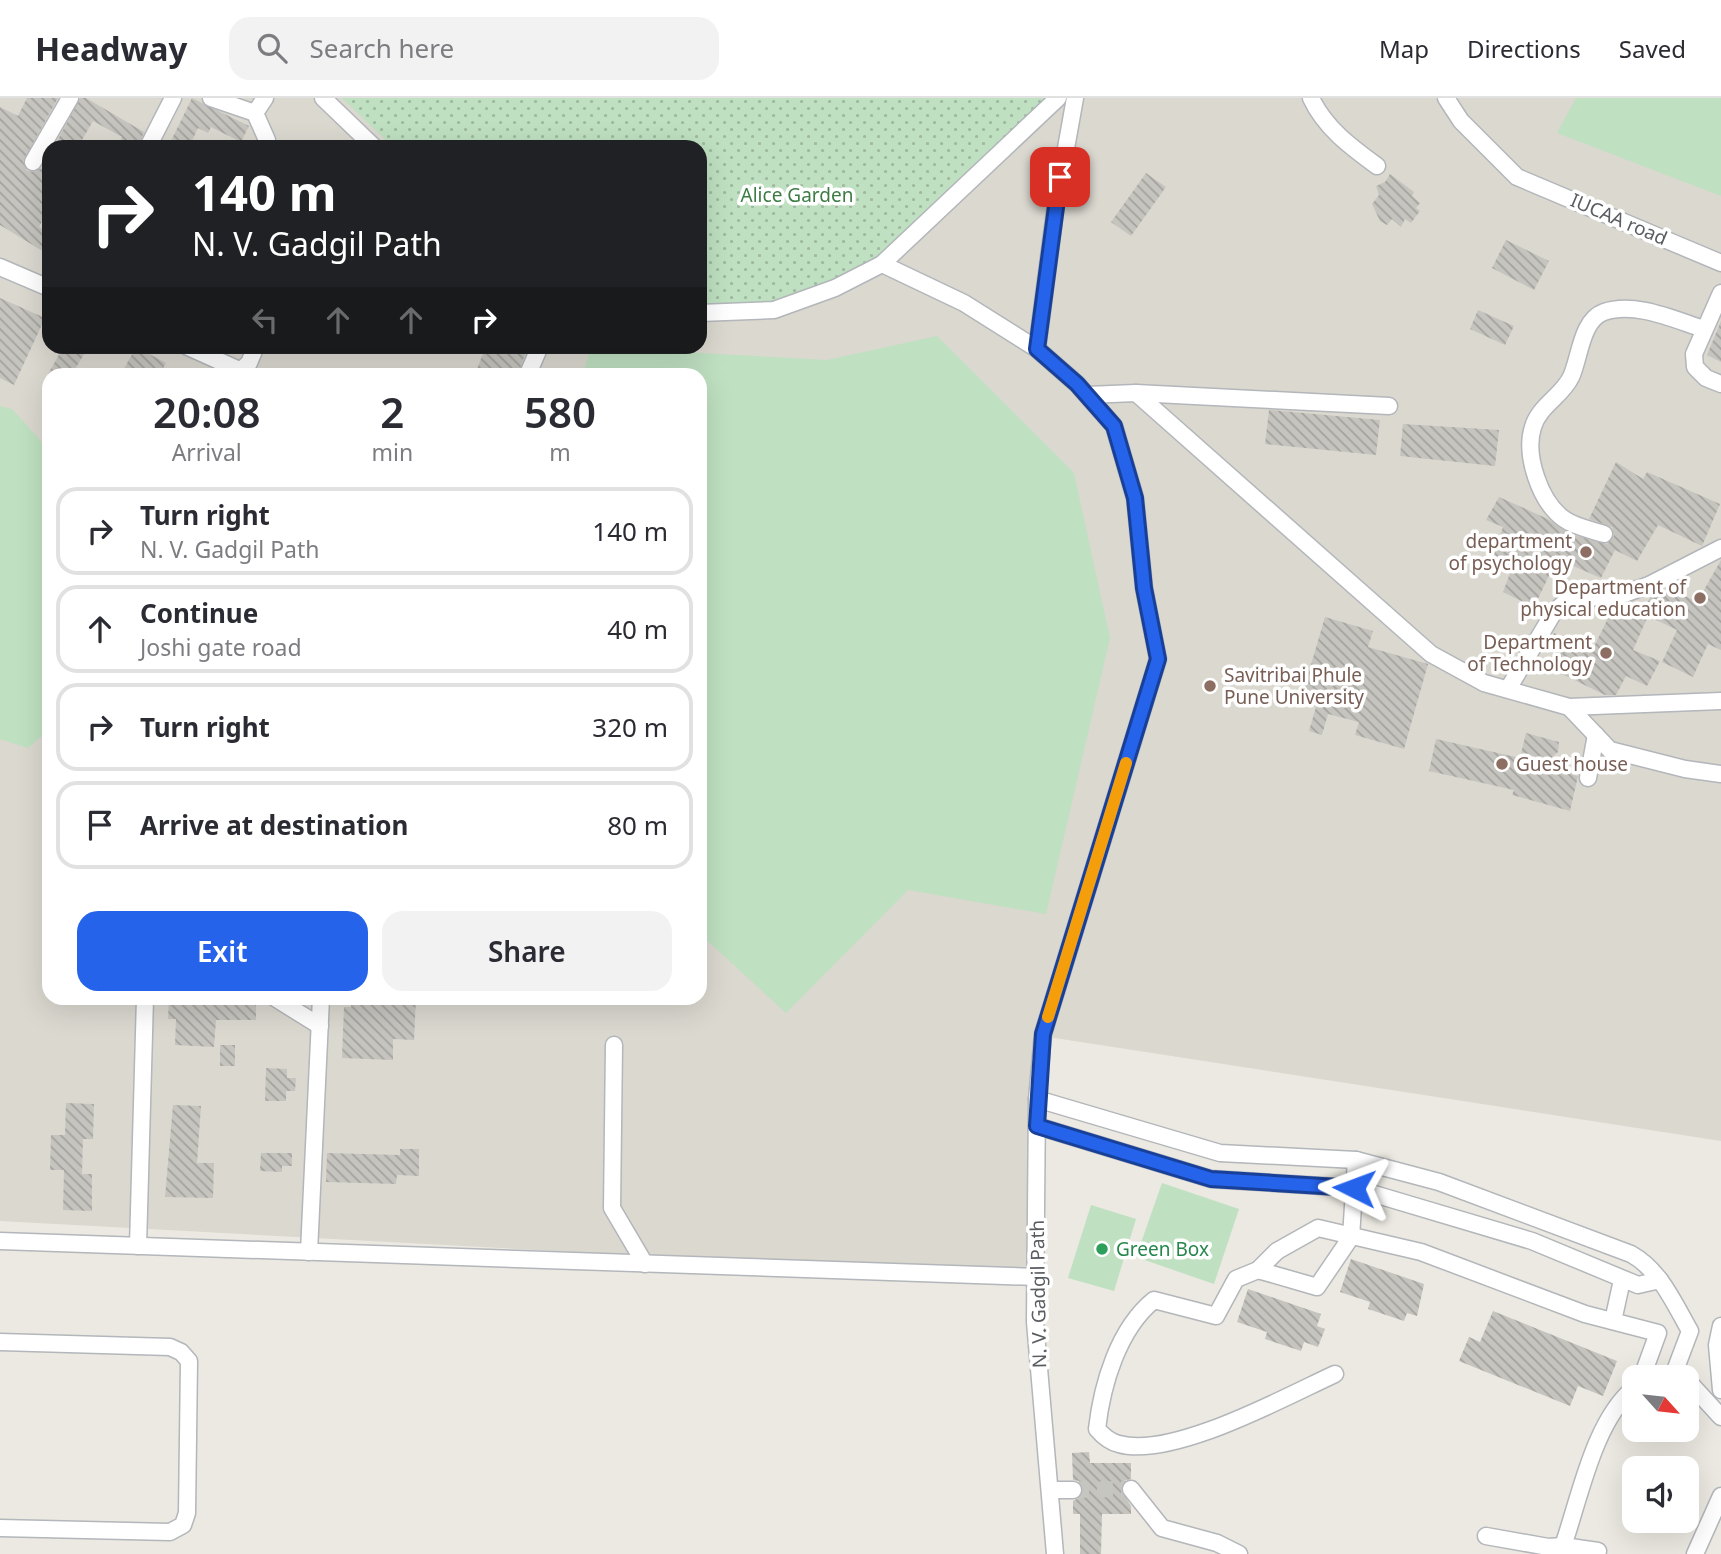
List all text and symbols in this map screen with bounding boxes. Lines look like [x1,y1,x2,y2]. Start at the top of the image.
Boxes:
search box [229,17,719,80]
text: Headway [35,26,187,71]
icon: search [253,29,291,67]
text: Search here [309,30,454,66]
text: Map [1379,32,1429,65]
text: Directions [1467,32,1581,65]
text: Saved [1619,32,1686,65]
pin [1030,147,1090,207]
icon: arrive [1041,158,1079,196]
text: 140 m [192,159,337,225]
icon: right [77,168,168,259]
park label: Alice Garden [741,182,853,208]
street label: IUCAA road [1567,187,1671,251]
text: N. V. Gadgil Path [192,222,442,265]
icon: left [246,301,284,339]
icon: ahead [319,301,357,339]
icon: ahead [392,301,430,339]
icon: right [465,301,503,339]
text: 20:08 [153,383,261,440]
text: 2 [380,383,404,440]
text: 580 [524,383,596,440]
text: Arrival [172,436,242,468]
text: min [371,436,413,468]
text: m [549,436,571,468]
text: Turn right [140,497,270,533]
icon: right [81,512,119,550]
text: 140 m [592,513,668,549]
place label: department of psychology [1448,528,1572,576]
text: N. V. Gadgil Path [140,533,320,565]
marker: department of psychology [1578,544,1594,560]
place label: Department of physical education [1520,574,1687,622]
marker: Department of physical education [1692,590,1708,606]
text: Continue [140,595,258,631]
icon: ahead [81,610,119,648]
text: 40 m [607,611,668,647]
place label: Department of Technology [1467,629,1592,677]
text: Joshi gate road [140,631,302,663]
marker: Department of Technology [1598,645,1614,661]
place label: Savitribai Phule Pune University [1224,662,1364,710]
marker: Savitribai Phule Pune University [1202,678,1218,694]
icon: right [81,708,119,746]
text: Turn right [140,709,270,745]
text: 320 m [592,709,668,745]
place label: Guest house [1516,751,1628,777]
marker: Guest house [1494,756,1510,772]
icon: arrive [81,806,119,844]
text: Arrive at destination [140,807,409,843]
text: 80 m [607,807,668,843]
button: Exit [77,911,368,991]
button: Share [382,911,672,991]
position arrow [1317,1151,1391,1225]
street label: N. V. Gadgil Path [1024,1220,1052,1368]
place label: Green Box [1116,1236,1209,1262]
marker: Green Box [1094,1241,1110,1257]
north arrow [1622,1365,1699,1442]
map controls [1622,1365,1699,1533]
button: sound [1622,1456,1699,1533]

